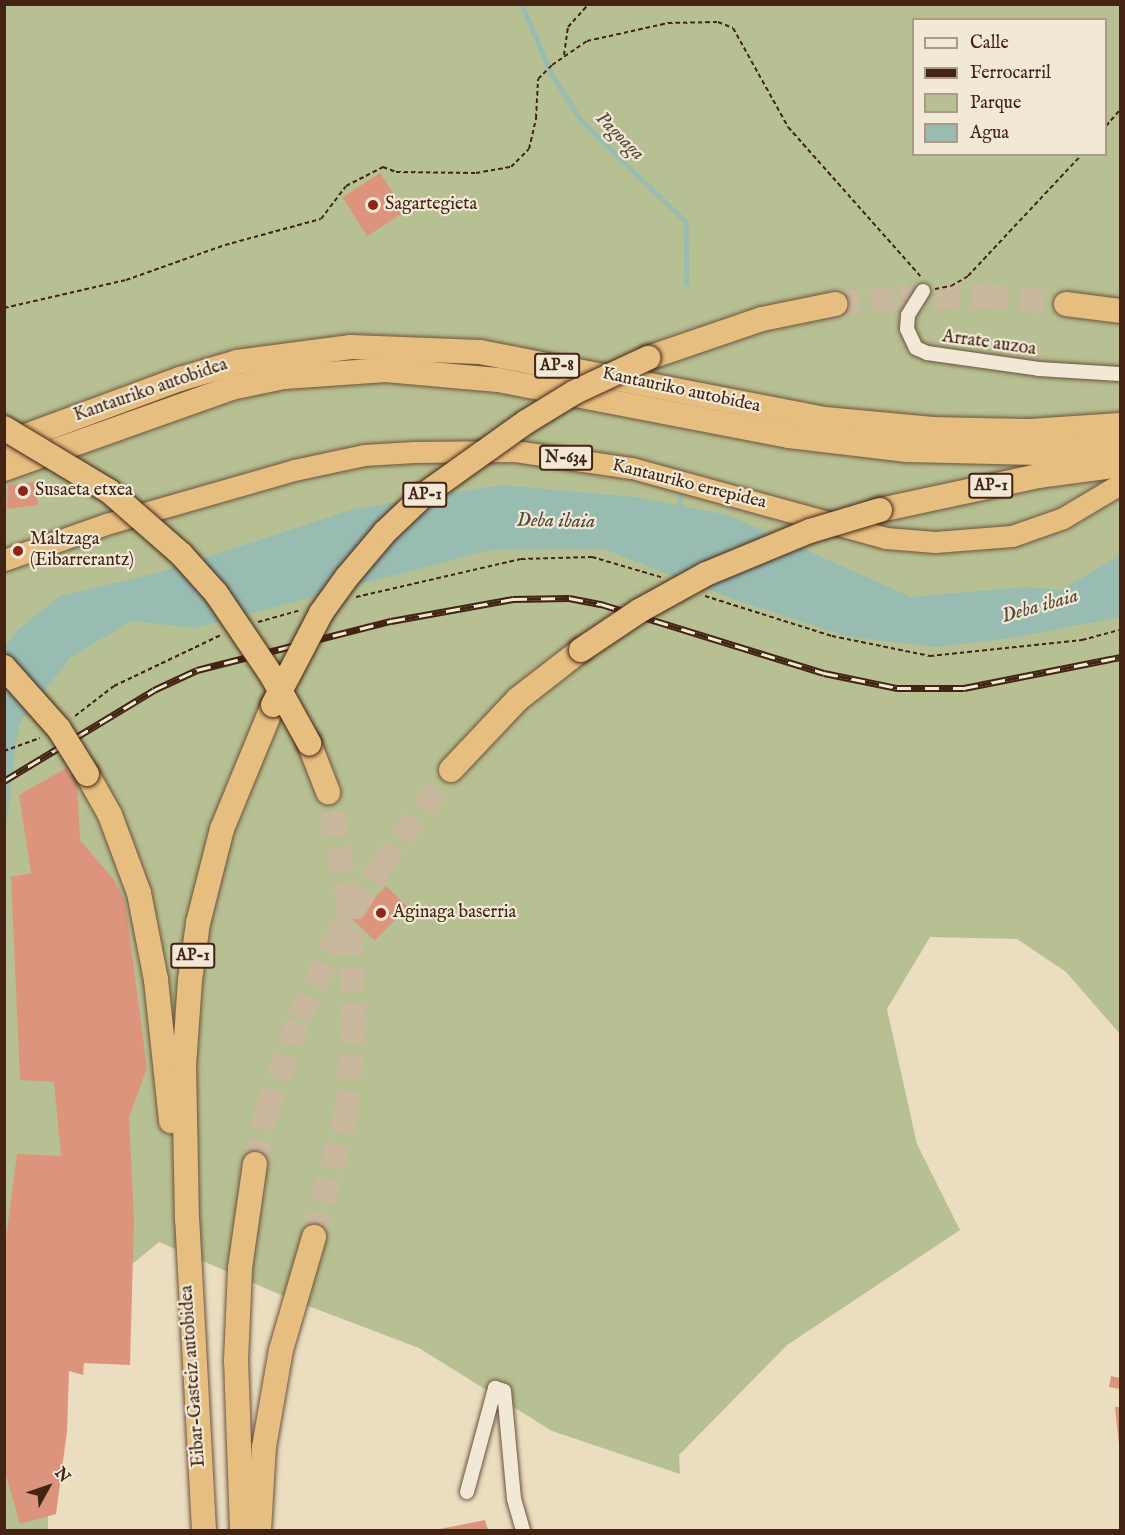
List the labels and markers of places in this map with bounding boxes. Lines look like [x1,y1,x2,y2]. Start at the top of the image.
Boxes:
place label: Sagartegieta [385,194,477,216]
marker: Sagartegieta [366,198,380,212]
place label: Susaeta etxea [35,480,133,502]
marker: Susaeta etxea [16,484,30,498]
place label: Maltzaga (Eibarrerantz) [30,530,134,572]
marker: Maltzaga (Eibarrerantz) [11,544,25,558]
place label: Aginaga baserria [393,902,516,924]
marker: Aginaga baserria [374,906,388,920]

